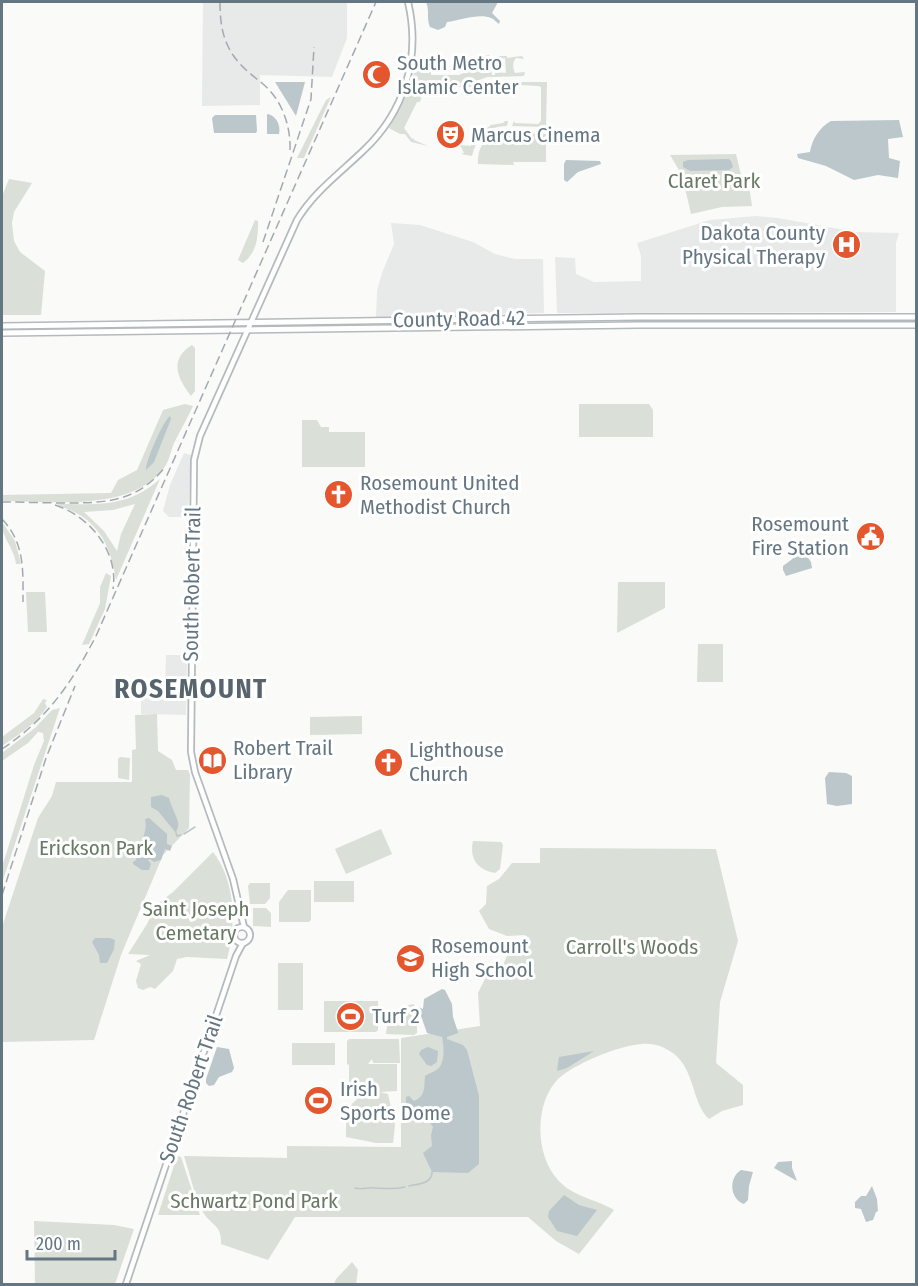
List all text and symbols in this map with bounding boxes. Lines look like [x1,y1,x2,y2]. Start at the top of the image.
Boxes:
place label: South Metro Islamic Center [397,50,519,100]
mosque icon: South Metro Islamic Center [360,59,392,91]
theatre icon: Marcus Cinema [434,119,466,151]
place label: Marcus Cinema [471,122,601,148]
park label: Claret Park [668,168,760,194]
place label: Dakota County Physical Therapy [682,220,826,270]
hospital icon: Dakota County Physical Therapy [830,229,862,261]
street label: County Road 42 [393,305,525,333]
place label: Rosemount United Methodist Church [360,470,519,520]
church icon: Rosemount United Methodist Church [323,479,355,511]
street label: South Robert Trail [178,506,206,662]
place label: Rosemount Fire Station [751,511,849,561]
public building icon: Rosemount Fire Station [854,520,886,552]
district label: ROSEMOUNT [114,673,268,705]
place label: Robert Trail Library [233,735,333,785]
place label: Lighthouse Church [409,737,504,787]
library icon: Robert Trail Library [196,744,228,776]
church icon: Lighthouse Church [372,746,404,778]
park label: Erickson Park [39,835,153,861]
park label: Saint Joseph Cemetary [142,896,250,946]
place label: Rosemount High School [431,933,533,983]
park label: Carroll's Woods [566,934,698,960]
school or university icon: Rosemount High School [394,942,426,974]
sports icon: Turf 2 [335,1000,367,1032]
place label: Turf 2 [372,1003,420,1029]
street label: South Robert Trail [153,1011,229,1167]
place label: Irish Sports Dome [340,1076,451,1126]
sports icon: Irish Sports Dome [303,1085,335,1117]
park label: Schwartz Pond Park [170,1188,338,1214]
scale bar [27,1223,116,1261]
text: 200 m [36,1233,81,1255]

